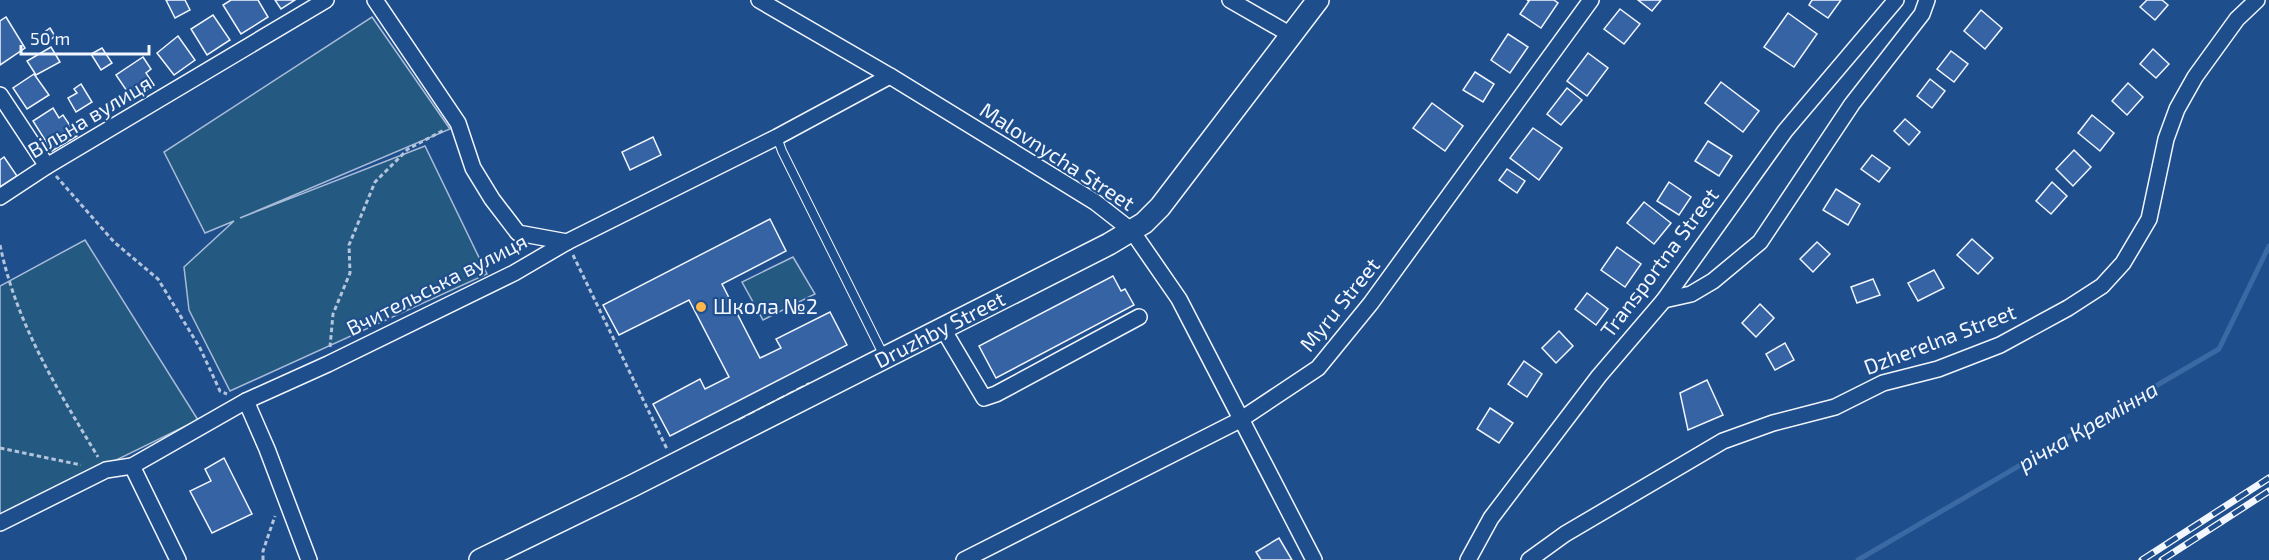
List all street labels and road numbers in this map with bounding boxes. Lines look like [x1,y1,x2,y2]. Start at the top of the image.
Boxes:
street label: Вільна вулиця [23,69,156,163]
street label: Malovnycha Street [976,96,1140,215]
street label: Transportna Street [1595,183,1723,342]
street label: Вчительська вулиця [342,227,531,341]
street label: Myru Street [1294,252,1384,356]
street label: Druzhby Street [870,285,1009,372]
street label: Dzherelna Street [1860,298,2019,379]

